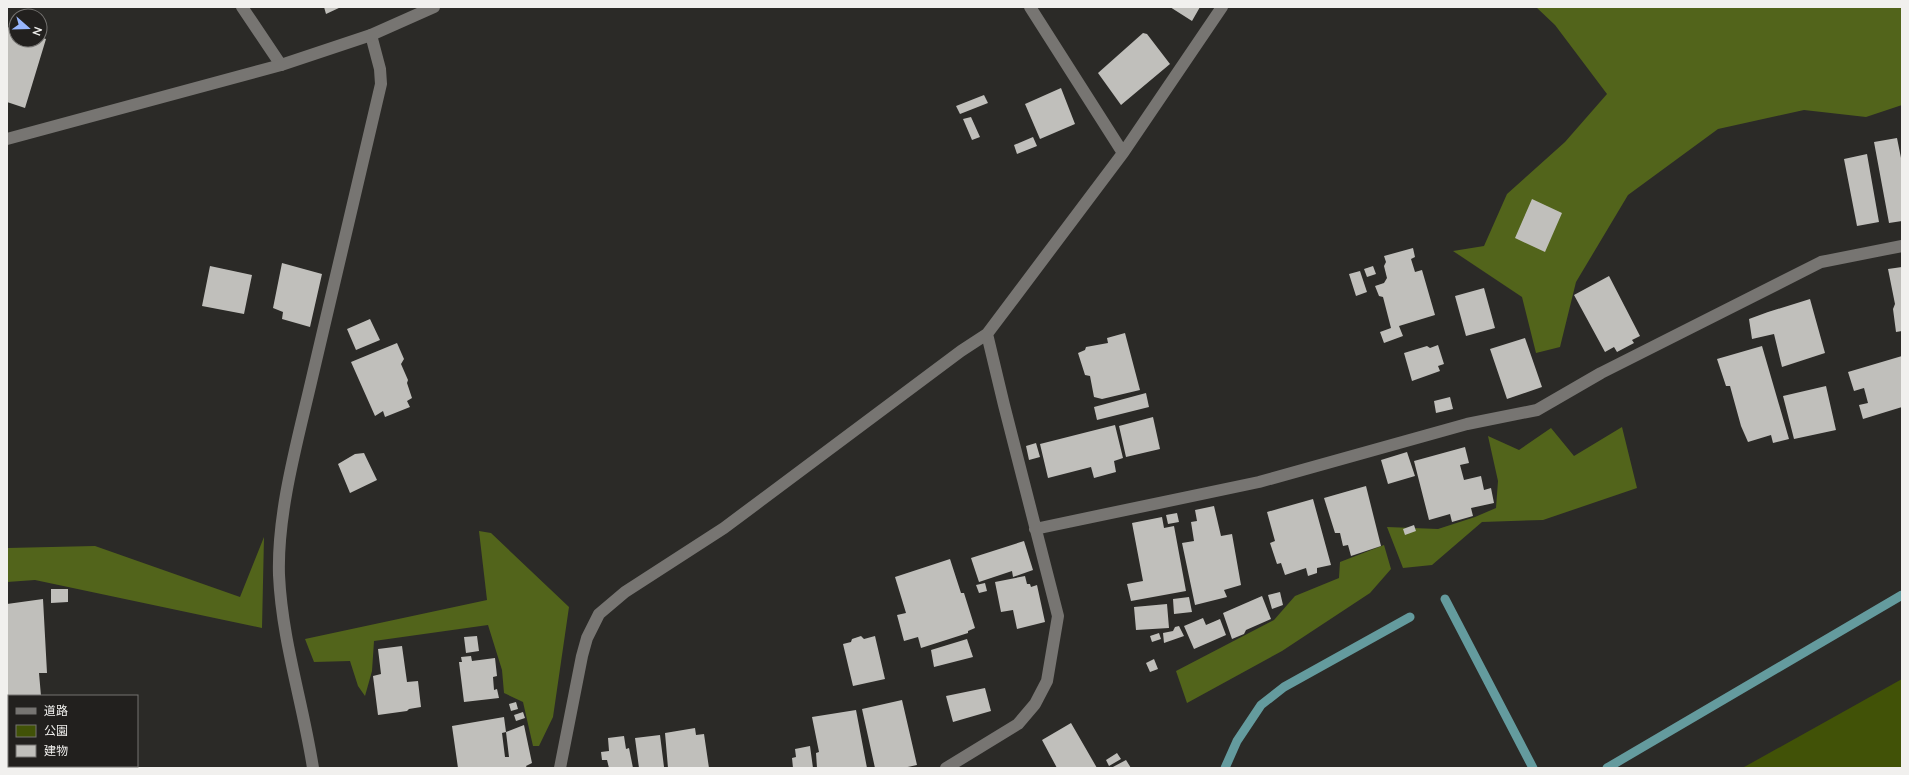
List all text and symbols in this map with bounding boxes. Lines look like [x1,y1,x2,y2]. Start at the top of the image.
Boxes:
north arrow [8,8,48,48]
text: N [30,25,45,38]
legend [8,695,138,767]
text: 道路 [44,703,68,718]
text: 公園 [44,723,68,738]
text: 建物 [44,743,68,758]

